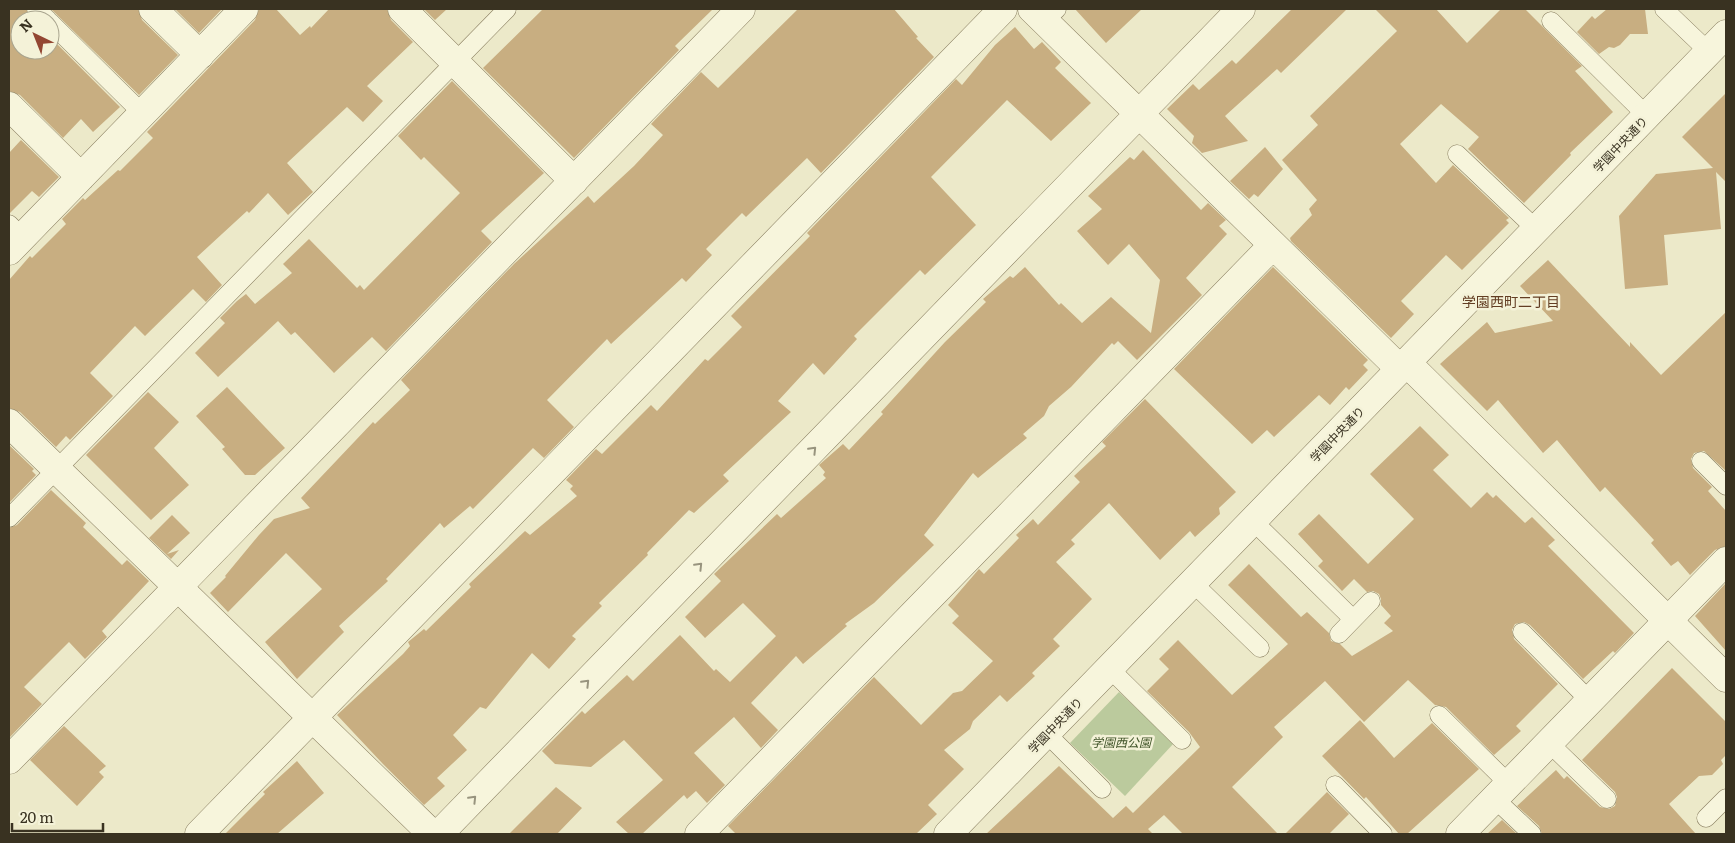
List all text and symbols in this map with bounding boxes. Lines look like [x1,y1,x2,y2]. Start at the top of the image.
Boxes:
north arrow [10,10,60,60]
text: N [14,13,37,36]
street label: 学園中央通り [1589,112,1651,176]
district label: 学園西町二丁目 [1462,291,1560,311]
street label: 学園中央通り [1306,402,1368,466]
one-way arrow [807,446,816,455]
one-way arrow [693,563,702,572]
one-way arrow [580,679,589,688]
street label: 学園中央通り [1024,693,1086,757]
park label: 学園西公園 [1091,733,1153,751]
one-way arrow [467,796,476,805]
scale bar [12,800,104,832]
text: 20 m [20,805,54,828]

